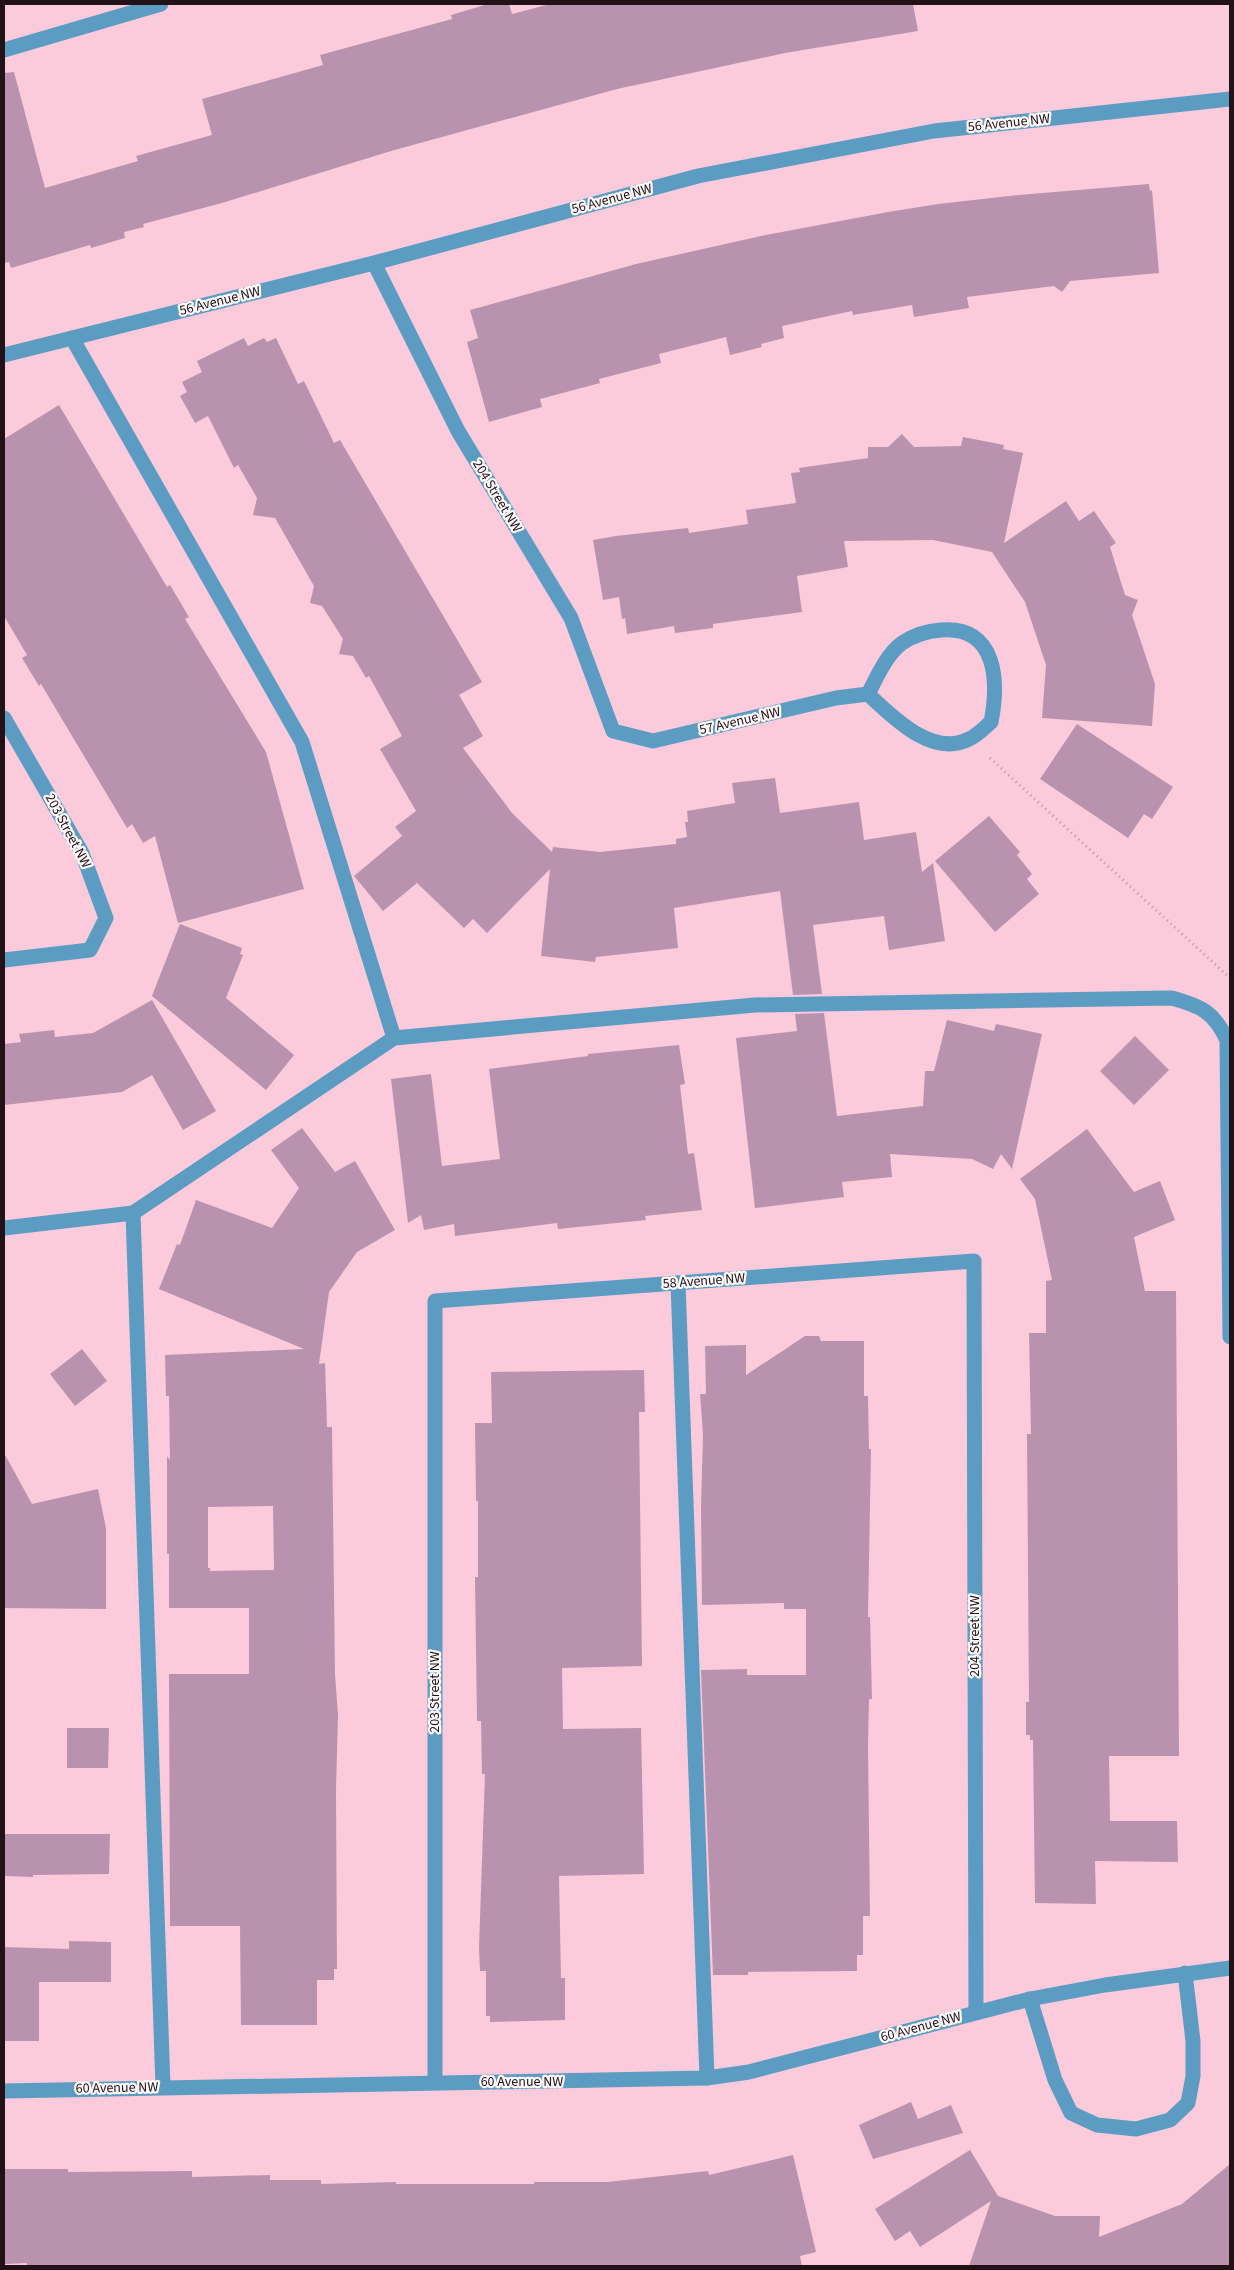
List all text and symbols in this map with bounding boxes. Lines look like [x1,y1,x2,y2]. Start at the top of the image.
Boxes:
street label: 56 Avenue NW [967,109,1051,137]
street label: 56 Avenue NW [569,179,655,219]
street label: 56 Avenue NW [177,281,263,321]
street label: 204 Street NW [467,456,527,536]
street label: 57 Avenue NW [697,702,783,740]
street label: 203 Street NW [40,790,96,872]
street label: 58 Avenue NW [662,1268,746,1294]
street label: 204 Street NW [965,1595,985,1677]
street label: 203 Street NW [425,1651,445,1733]
street label: 60 Avenue NW [878,2007,964,2047]
street label: 60 Avenue NW [481,2072,563,2092]
street label: 60 Avenue NW [75,2077,159,2099]

